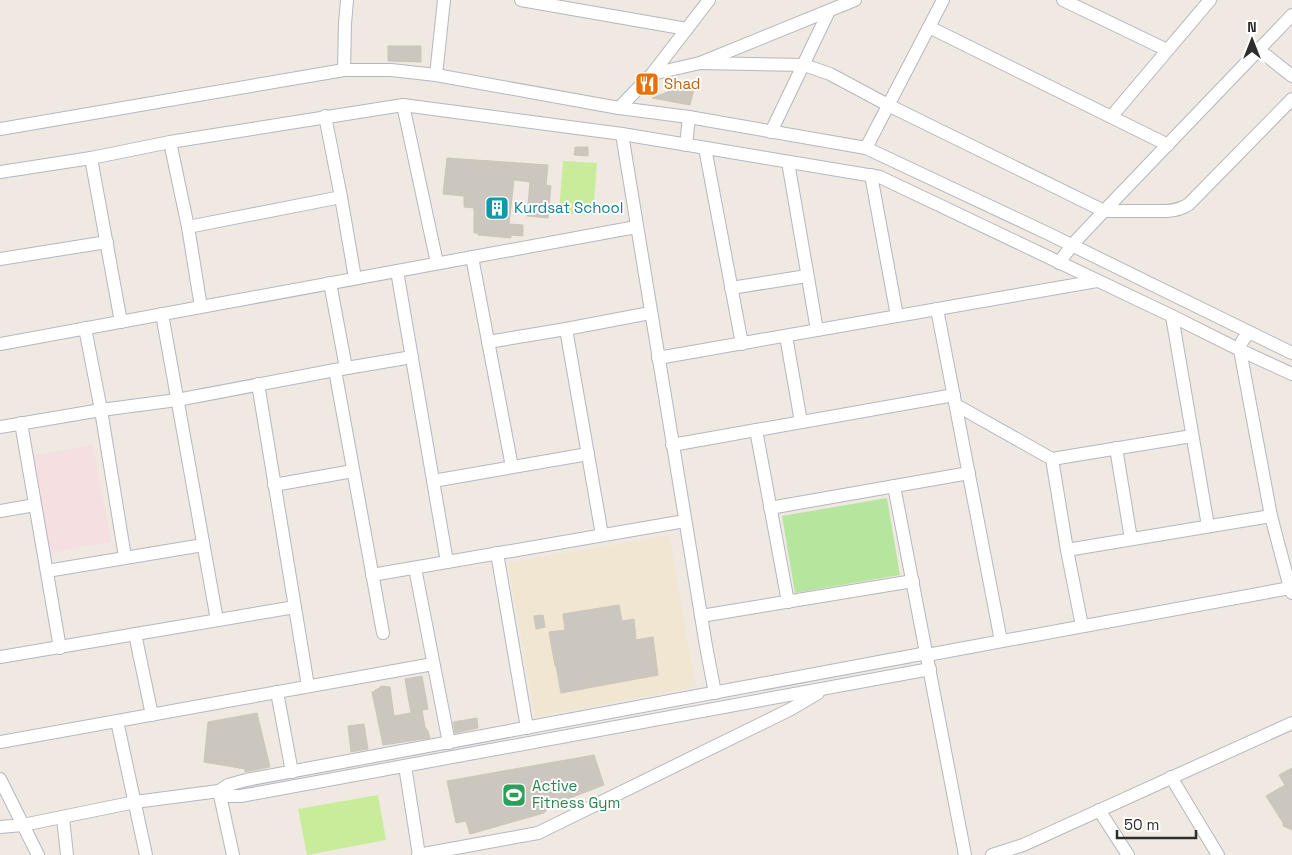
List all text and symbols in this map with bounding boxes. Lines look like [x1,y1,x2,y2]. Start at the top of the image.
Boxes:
north arrow [1227,15,1277,65]
text: N [1247,18,1257,36]
restaurant icon: Shad [634,71,660,97]
place label: Shad [664,74,700,93]
building icon: Kurdsat School [484,195,510,221]
place label: Kurdsat School [514,198,624,217]
place label: Active Fitness Gym [532,776,620,812]
sports icon: Active Fitness Gym [501,782,527,808]
scale bar [1117,808,1196,840]
text: 50 m [1124,815,1159,834]

